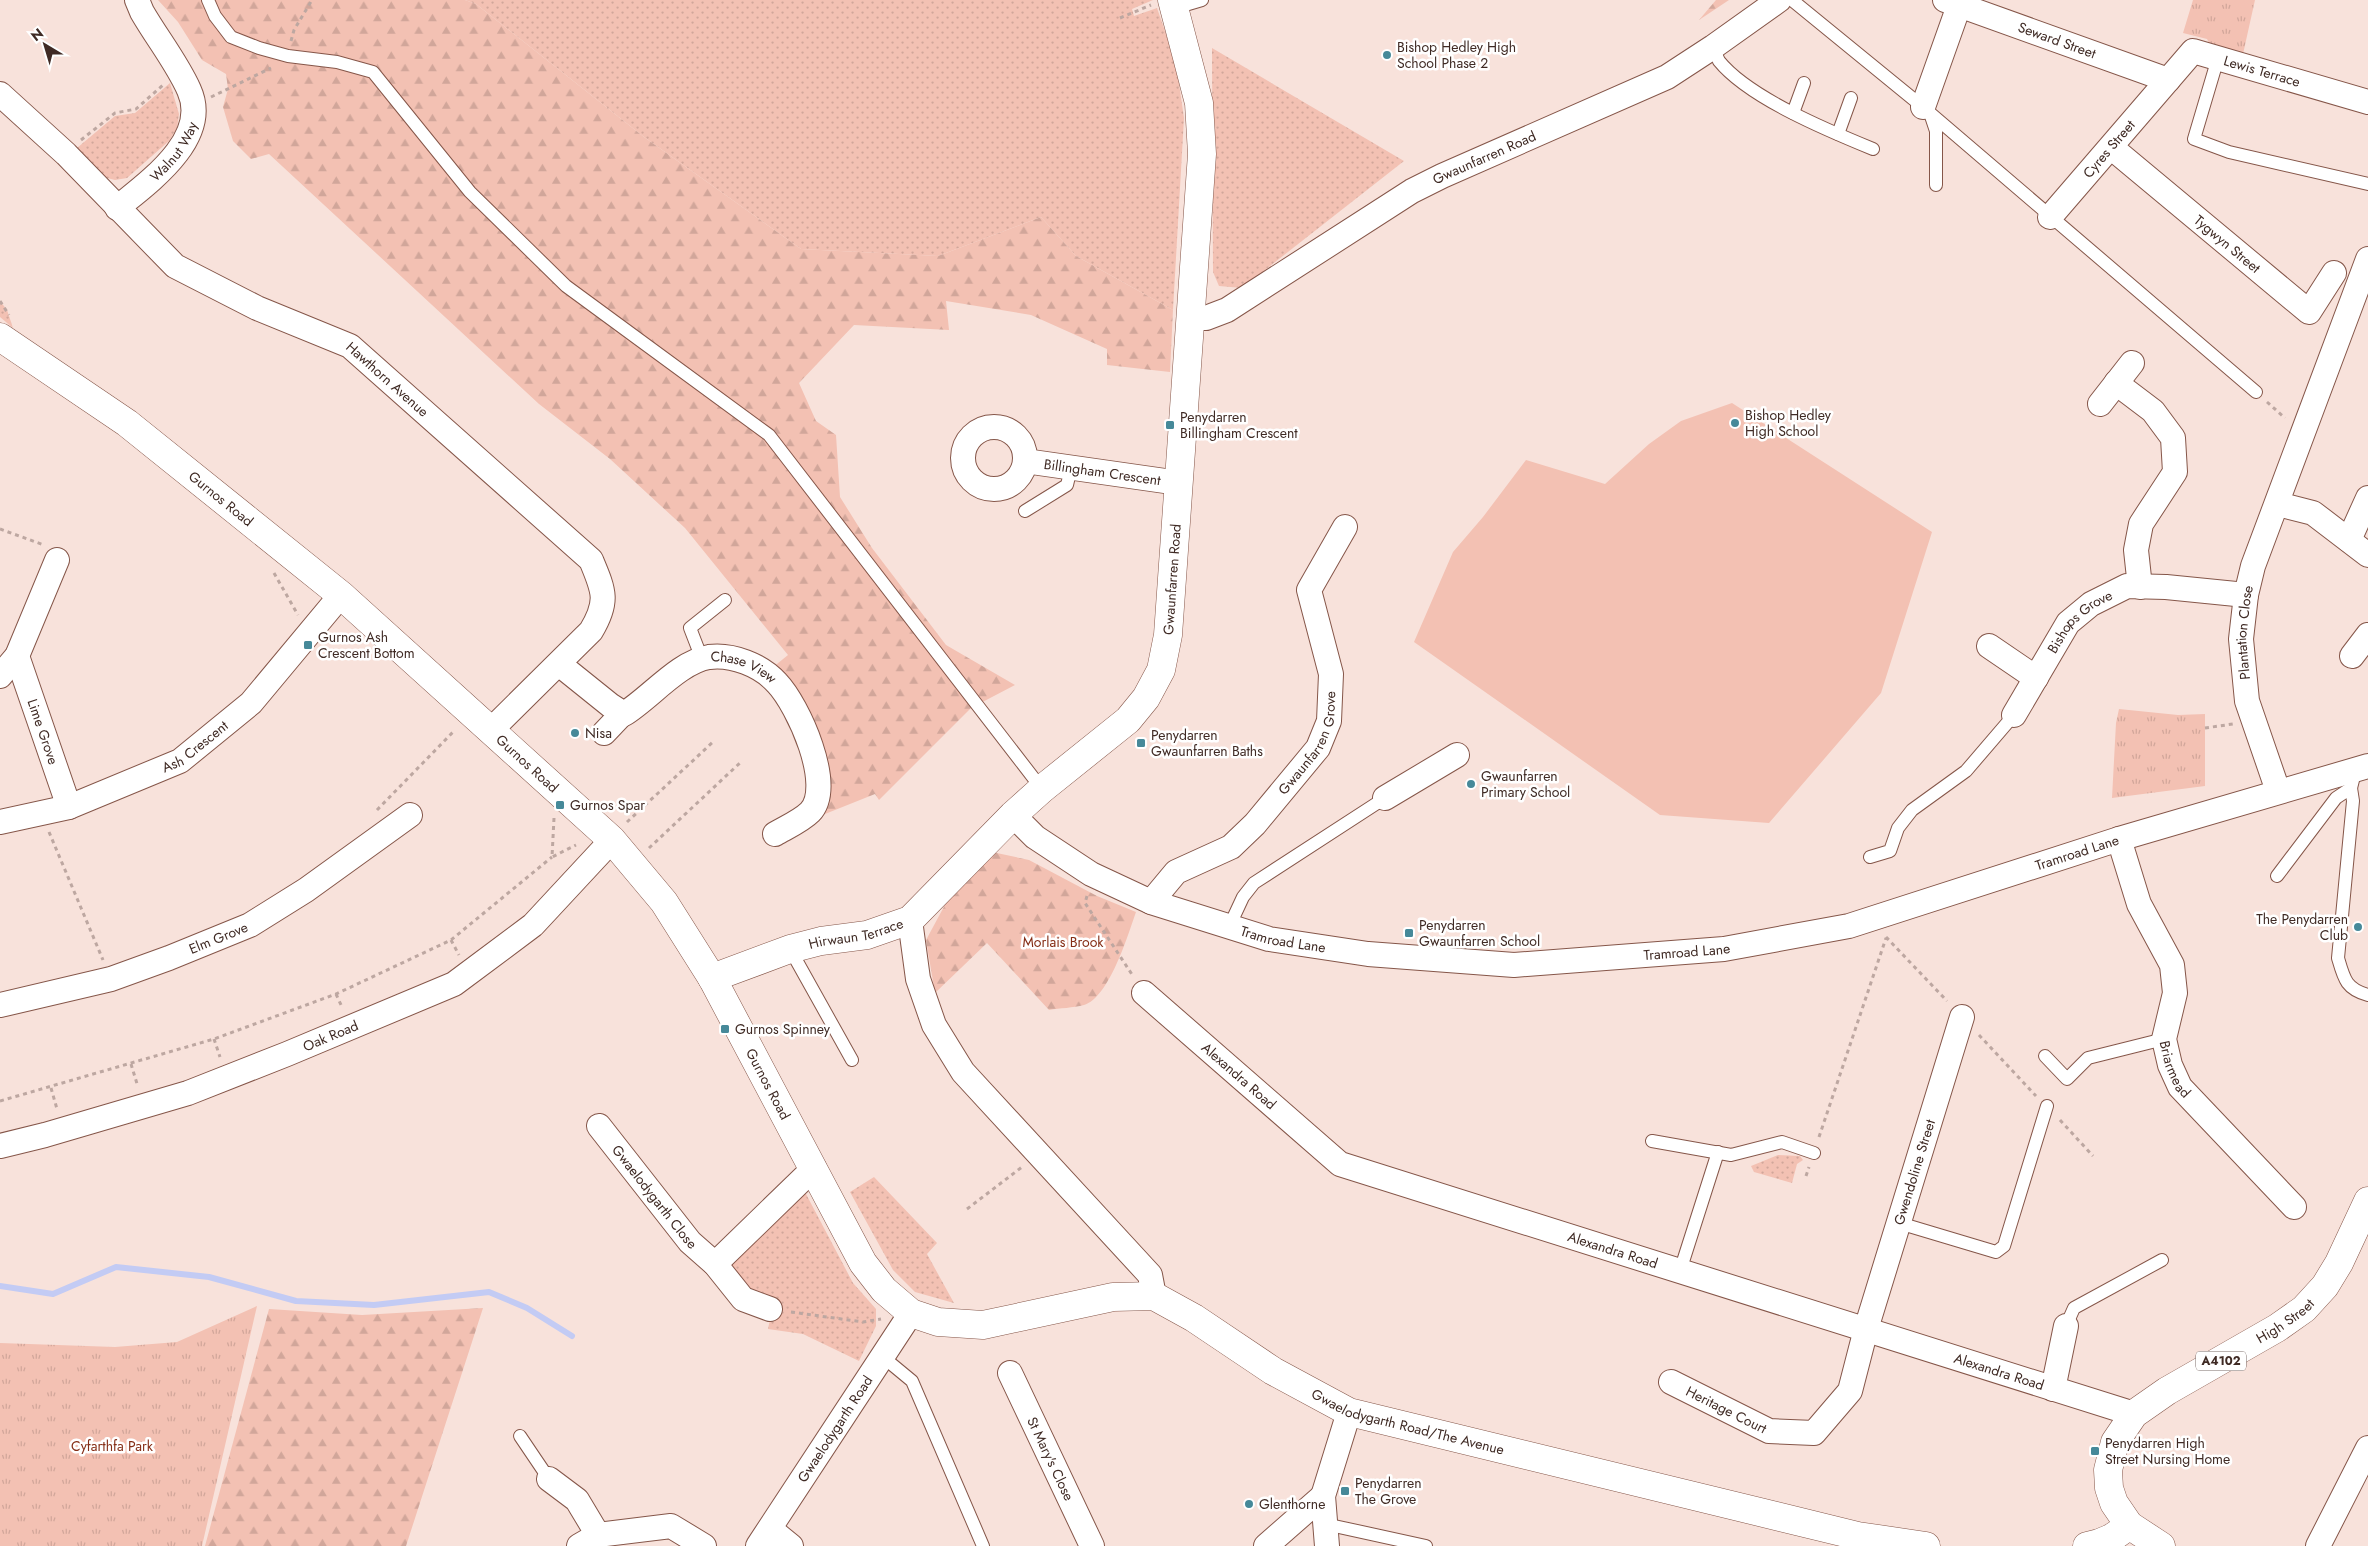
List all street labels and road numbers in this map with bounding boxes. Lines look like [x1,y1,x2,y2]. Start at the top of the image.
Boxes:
street label: Seward Street [2015,17,2099,64]
street label: Lewis Terrace [2221,50,2303,92]
street label: Cyres Street [2078,115,2140,182]
street label: Walnut Way [146,119,202,186]
street label: Gwaunfarren Road [1429,126,1539,189]
street label: Tygwyn Street [2190,210,2265,278]
street label: Hawthorn Avenue [342,337,433,421]
street label: Billingham Crescent [1042,454,1163,490]
street label: Gurnos Road [184,466,258,531]
street label: Gwaunfarren Road [1158,523,1186,636]
street label: Plantation Close [2231,583,2258,681]
street label: Bishops Grove [2042,585,2116,657]
street label: Chase View [710,646,782,688]
street label: Gwaunfarren Grove [1273,691,1340,799]
street label: Lime Grove [22,696,64,767]
street label: Ash Crescent [159,715,233,777]
street label: Gurnos Road [492,730,563,797]
street label: Tramroad Lane [2033,830,2121,875]
street label: Hirwaun Terrace [806,913,906,954]
street label: Elm Grove [186,917,251,959]
street label: Tramroad Lane [1238,921,1327,957]
street label: Tramroad Lane [1643,938,1732,965]
street label: Oak Road [300,1015,361,1056]
street label: Alexandra Road [1197,1038,1281,1114]
street label: Briarmead [2155,1039,2195,1102]
street label: Gurnos Road [741,1045,795,1123]
street label: Gwendoline Street [1889,1116,1940,1228]
street label: Gwaelodygarth Close [607,1141,701,1254]
street label: Alexandra Road [1565,1226,1660,1273]
street label: High Street [2252,1294,2319,1348]
street label: Alexandra Road [1951,1348,2047,1395]
road number: A4102 [2196,1352,2246,1370]
street label: Gwaelodygarth Road [792,1372,877,1486]
street label: Heritage Court [1683,1381,1771,1439]
street label: Gwaelodygarth Road/The Avenue [1308,1384,1506,1459]
street label: St Mary's Close [1022,1414,1079,1504]

